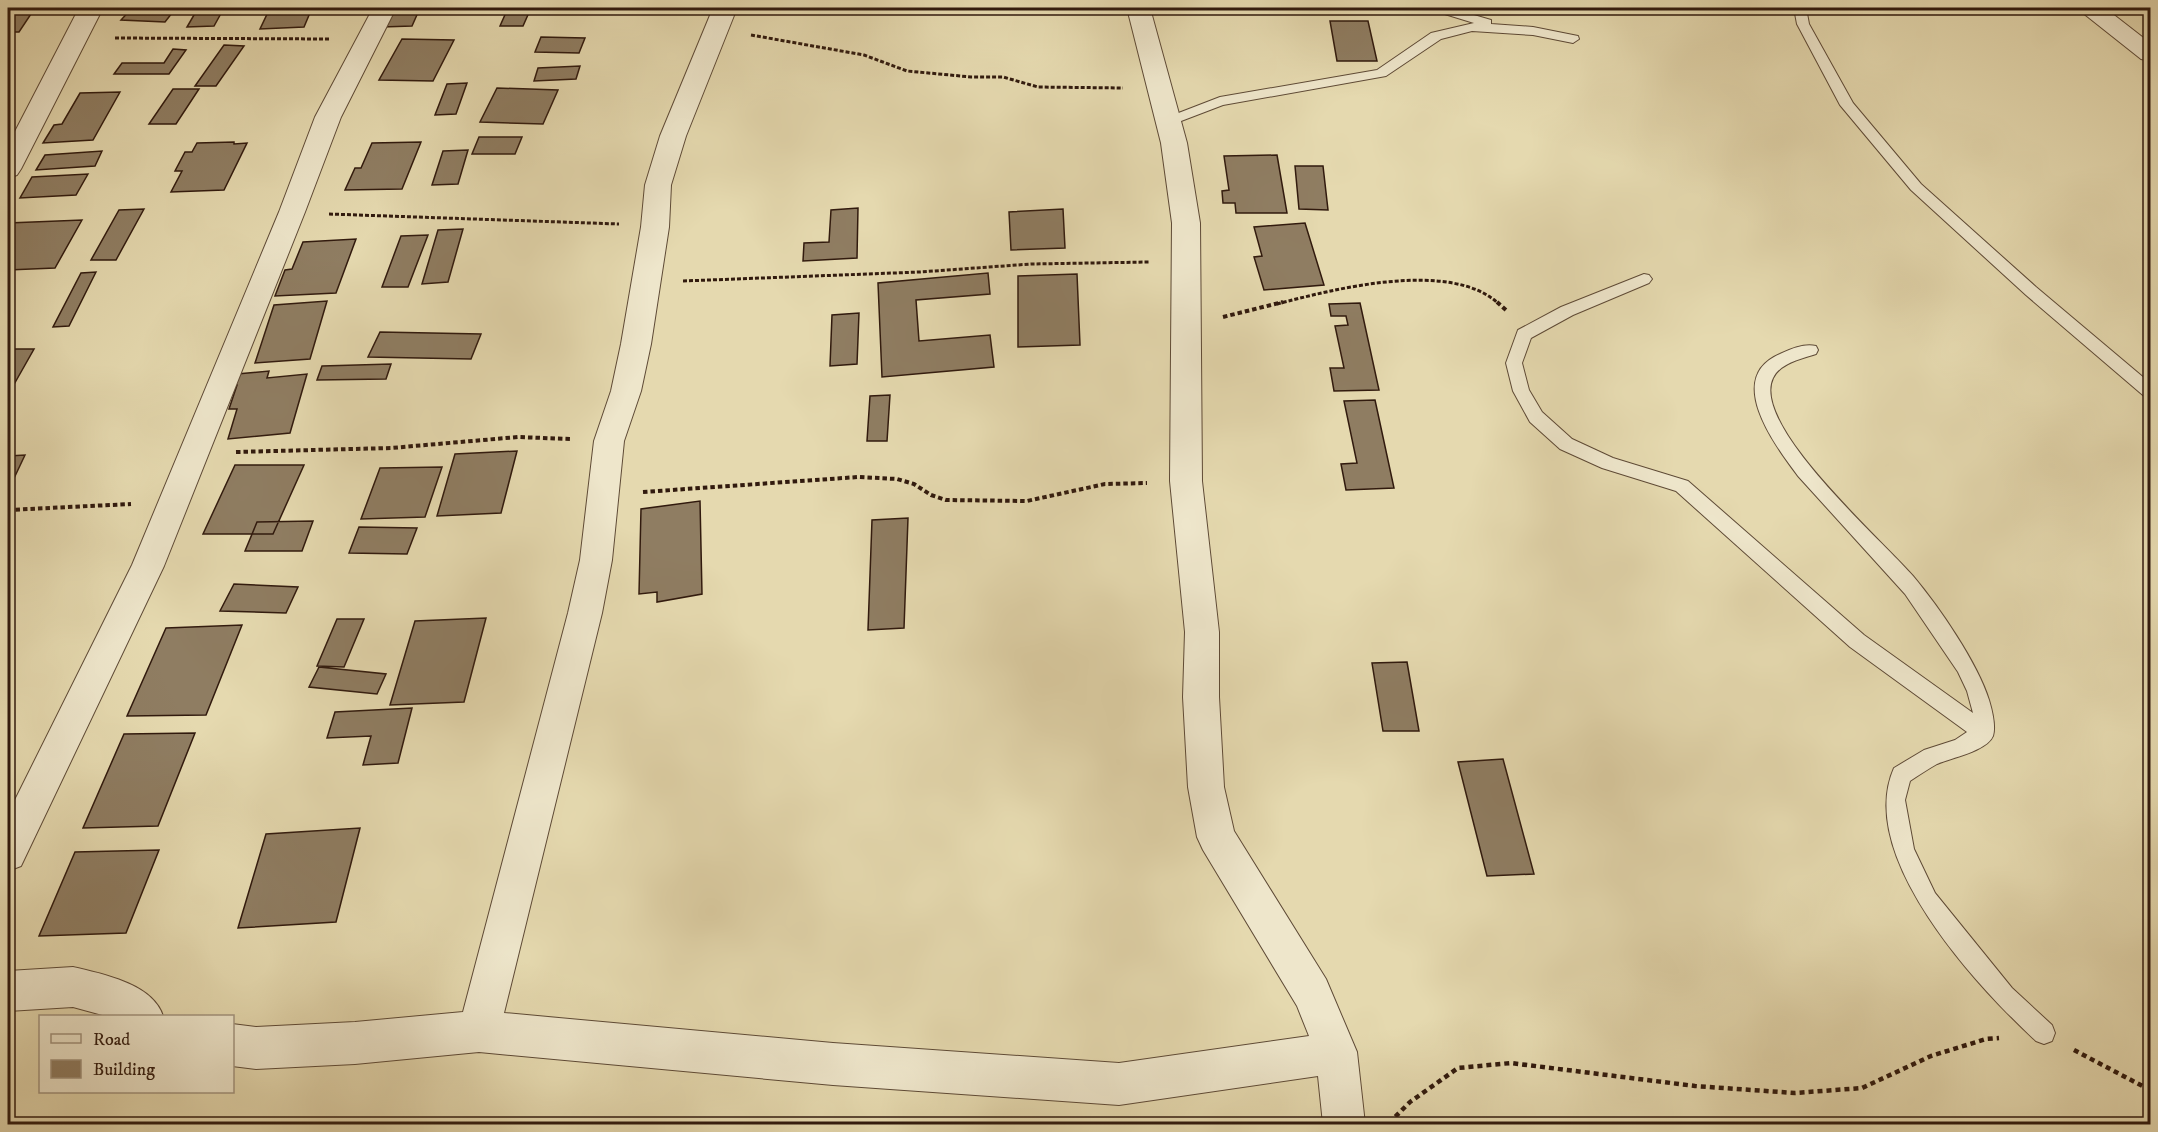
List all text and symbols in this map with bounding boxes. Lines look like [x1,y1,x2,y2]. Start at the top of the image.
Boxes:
legend [39,1015,234,1093]
text: Road [93,1029,130,1051]
text: Building [93,1059,155,1081]

